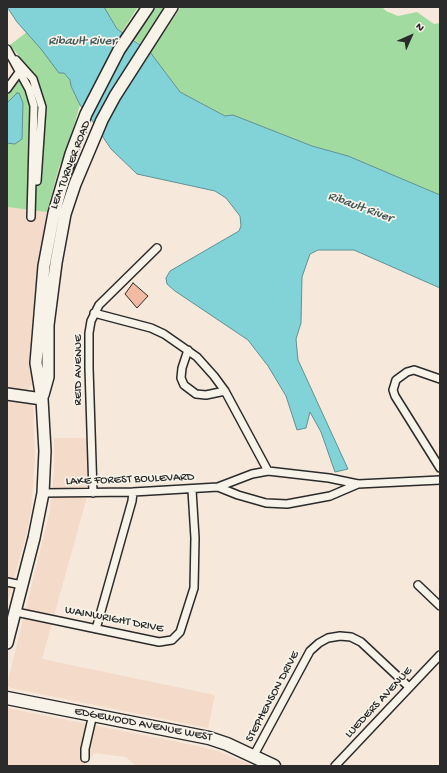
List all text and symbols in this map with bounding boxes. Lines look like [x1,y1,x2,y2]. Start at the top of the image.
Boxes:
north arrow [391,16,431,56]
text: N [413,21,426,34]
water label: Ribault River [48,34,116,50]
street label: LEM TURNER ROAD [47,119,95,211]
water label: Ribault River [326,189,394,227]
street label: REID AVENUE [72,335,86,405]
street label: LAKE FOREST BOULEVARD [65,471,195,489]
street label: WAINWRIGHT DRIVE [63,603,165,637]
street label: STEPHENSON DRIVE [243,649,303,745]
street label: LUEDERS AVENUE [342,664,416,742]
street label: EDGEWOOD AVENUE WEST [73,705,213,745]

